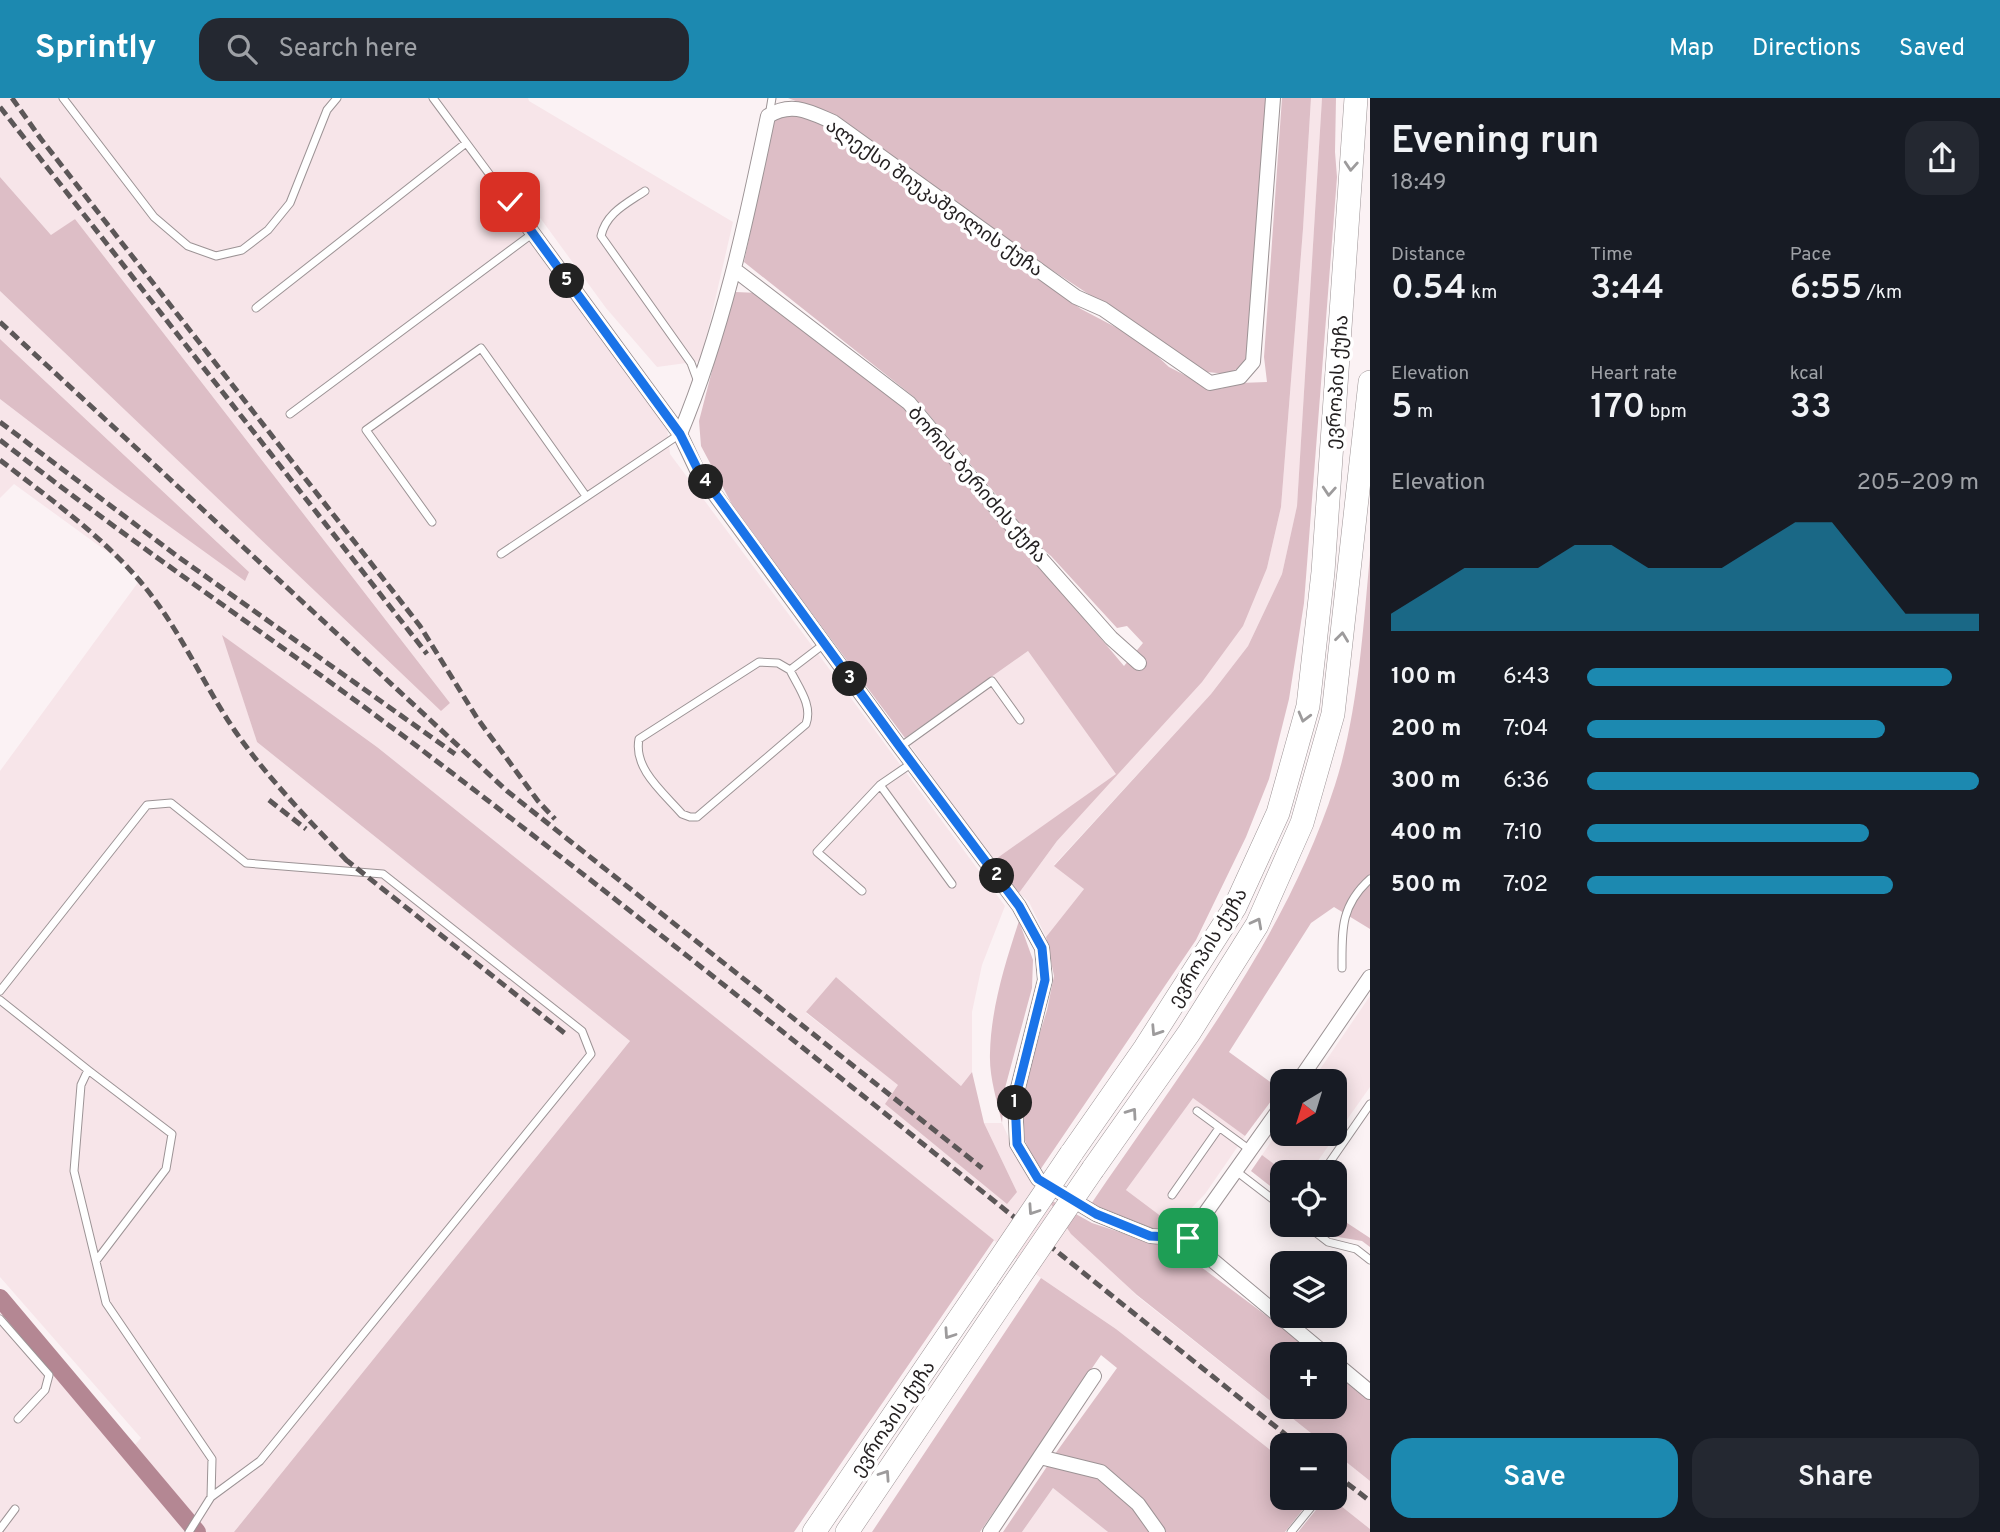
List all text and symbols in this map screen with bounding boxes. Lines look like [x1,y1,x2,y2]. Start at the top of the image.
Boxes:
search box [199,18,689,81]
text: Sprintly [35,28,157,70]
icon: search [223,30,261,68]
text: Search here [279,33,418,66]
text: Map [1669,34,1714,64]
text: Directions [1752,34,1861,64]
text: Saved [1899,34,1965,64]
street label: ალექსი შიუკაშვილის ქუჩა [821,114,1047,283]
text: Evening run [1391,118,1599,167]
button: share [1905,121,1979,195]
one-way arrow [1344,161,1359,172]
text: 18:49 [1391,169,1446,198]
pin [480,172,540,232]
icon: check [491,183,529,221]
text: Distance [1391,243,1466,267]
text: Time [1590,243,1633,267]
text: Pace [1790,243,1831,267]
pin: 5 [550,264,584,298]
text: 0.54 [1391,267,1467,311]
text: 3:44 [1590,267,1664,311]
text: 6:55 [1790,267,1862,311]
text: 5 [561,268,572,292]
text: km [1467,281,1497,305]
text: /km [1862,281,1902,305]
street label: ევროპის ქუჩა [1321,314,1355,450]
text: Elevation [1391,362,1469,386]
text: Heart rate [1590,362,1677,386]
text: kcal [1790,362,1823,386]
text: 5 [1391,386,1413,430]
text: 170 [1590,386,1645,430]
text: 33 [1790,386,1832,430]
text: m [1413,400,1433,424]
text: bpm [1645,400,1687,424]
street label: ბორის ბერიძის ქუჩა [902,402,1051,569]
pin: 4 [688,464,724,500]
text: 4 [699,469,712,493]
text: Elevation [1391,469,1486,498]
text: 205–209 m [1857,469,1979,498]
one-way arrow [1322,486,1337,497]
one-way arrow [1335,631,1350,642]
pin: 3 [832,662,868,696]
text: 100 m [1391,663,1456,692]
text: 6:43 [1503,663,1550,692]
text: 3 [844,666,855,690]
one-way arrow [1298,711,1313,723]
text: 200 m [1391,715,1461,744]
text: 7:04 [1503,715,1548,744]
text: 300 m [1391,767,1461,796]
text: 6:36 [1503,767,1549,796]
text: 400 m [1391,819,1462,848]
text: 7:10 [1503,819,1543,848]
pin: 2 [979,858,1014,894]
text: 2 [991,863,1002,887]
text: 500 m [1391,871,1461,900]
text: 7:02 [1503,871,1548,900]
street label: ევროპის ქუჩა [1164,884,1254,1012]
one-way arrow [1249,918,1263,930]
one-way arrow [1151,1023,1164,1036]
north arrow [1270,1069,1348,1146]
map controls [1270,1069,1347,1510]
pin: 1 [998,1086,1032,1121]
text: 1 [1011,1090,1018,1114]
one-way arrow [1124,1108,1137,1121]
button: locate [1270,1160,1347,1237]
one-way arrow [1028,1203,1041,1216]
pin [1158,1208,1218,1268]
icon: arrive [1169,1219,1207,1257]
button: layers [1270,1251,1347,1328]
one-way arrow [944,1326,957,1339]
button: + [1270,1342,1347,1419]
street label: ევროპის ქუჩა [846,1357,941,1482]
button: − [1270,1433,1347,1510]
button: Save [1391,1438,1678,1518]
button: Share [1692,1438,1979,1518]
one-way arrow [877,1470,890,1483]

